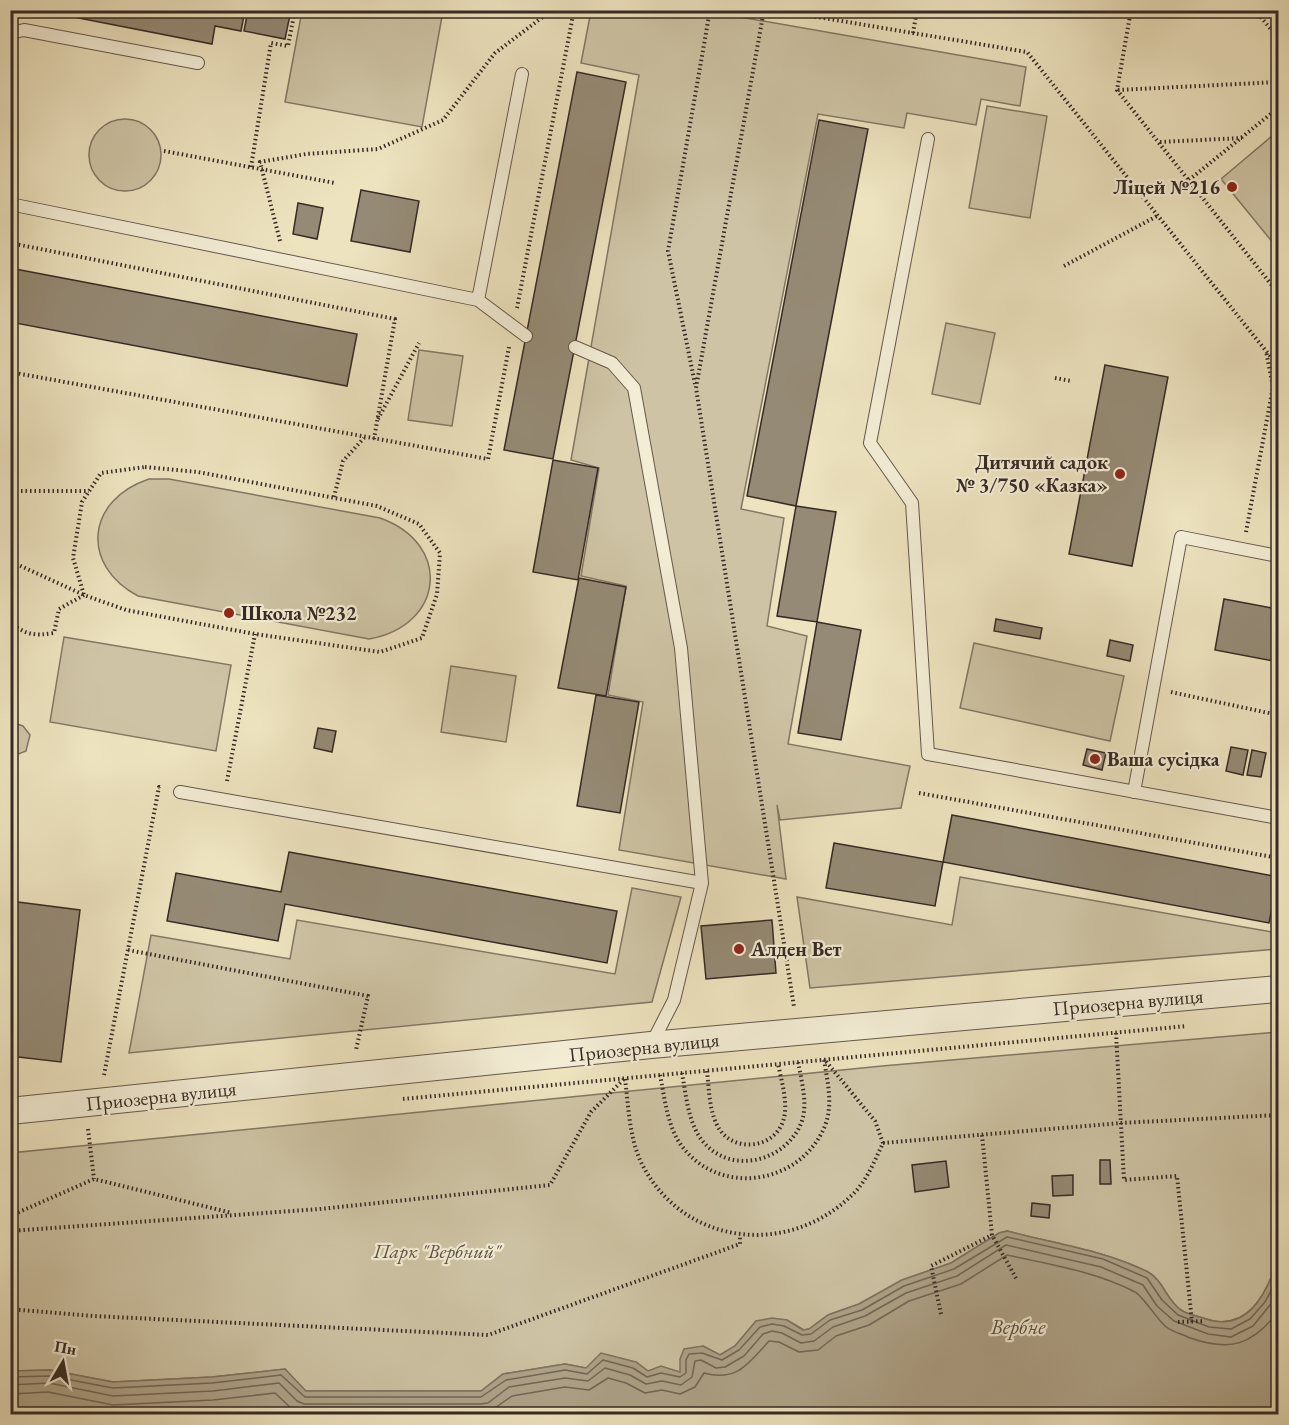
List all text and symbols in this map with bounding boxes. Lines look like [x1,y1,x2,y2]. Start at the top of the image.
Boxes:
place label: Ліцей №216 [1113,174,1220,200]
marker: Ліцей №216 [1225,180,1239,194]
place label: Дитячий садок № 3/750 «Казка» [956,449,1108,498]
marker: Дитячий садок № 3/750 «Казка» [1113,467,1127,481]
place label: Школа №232 [241,600,357,626]
marker: Школа №232 [222,606,236,620]
place label: Ваша сусідка [1107,746,1220,772]
marker: Ваша сусідка [1088,752,1102,766]
place label: Алден Вет [750,936,842,962]
marker: Алден Вет [732,942,746,956]
street label: Приозерна вулиця [1052,982,1204,1022]
street label: Приозерна вулиця [567,1026,721,1068]
street label: Приозерна вулиця [84,1075,238,1117]
park label: Парк "Вербний" [372,1238,503,1264]
water label: Вербне [990,1313,1046,1340]
north arrow [33,1332,93,1392]
text: Пн [53,1335,78,1360]

